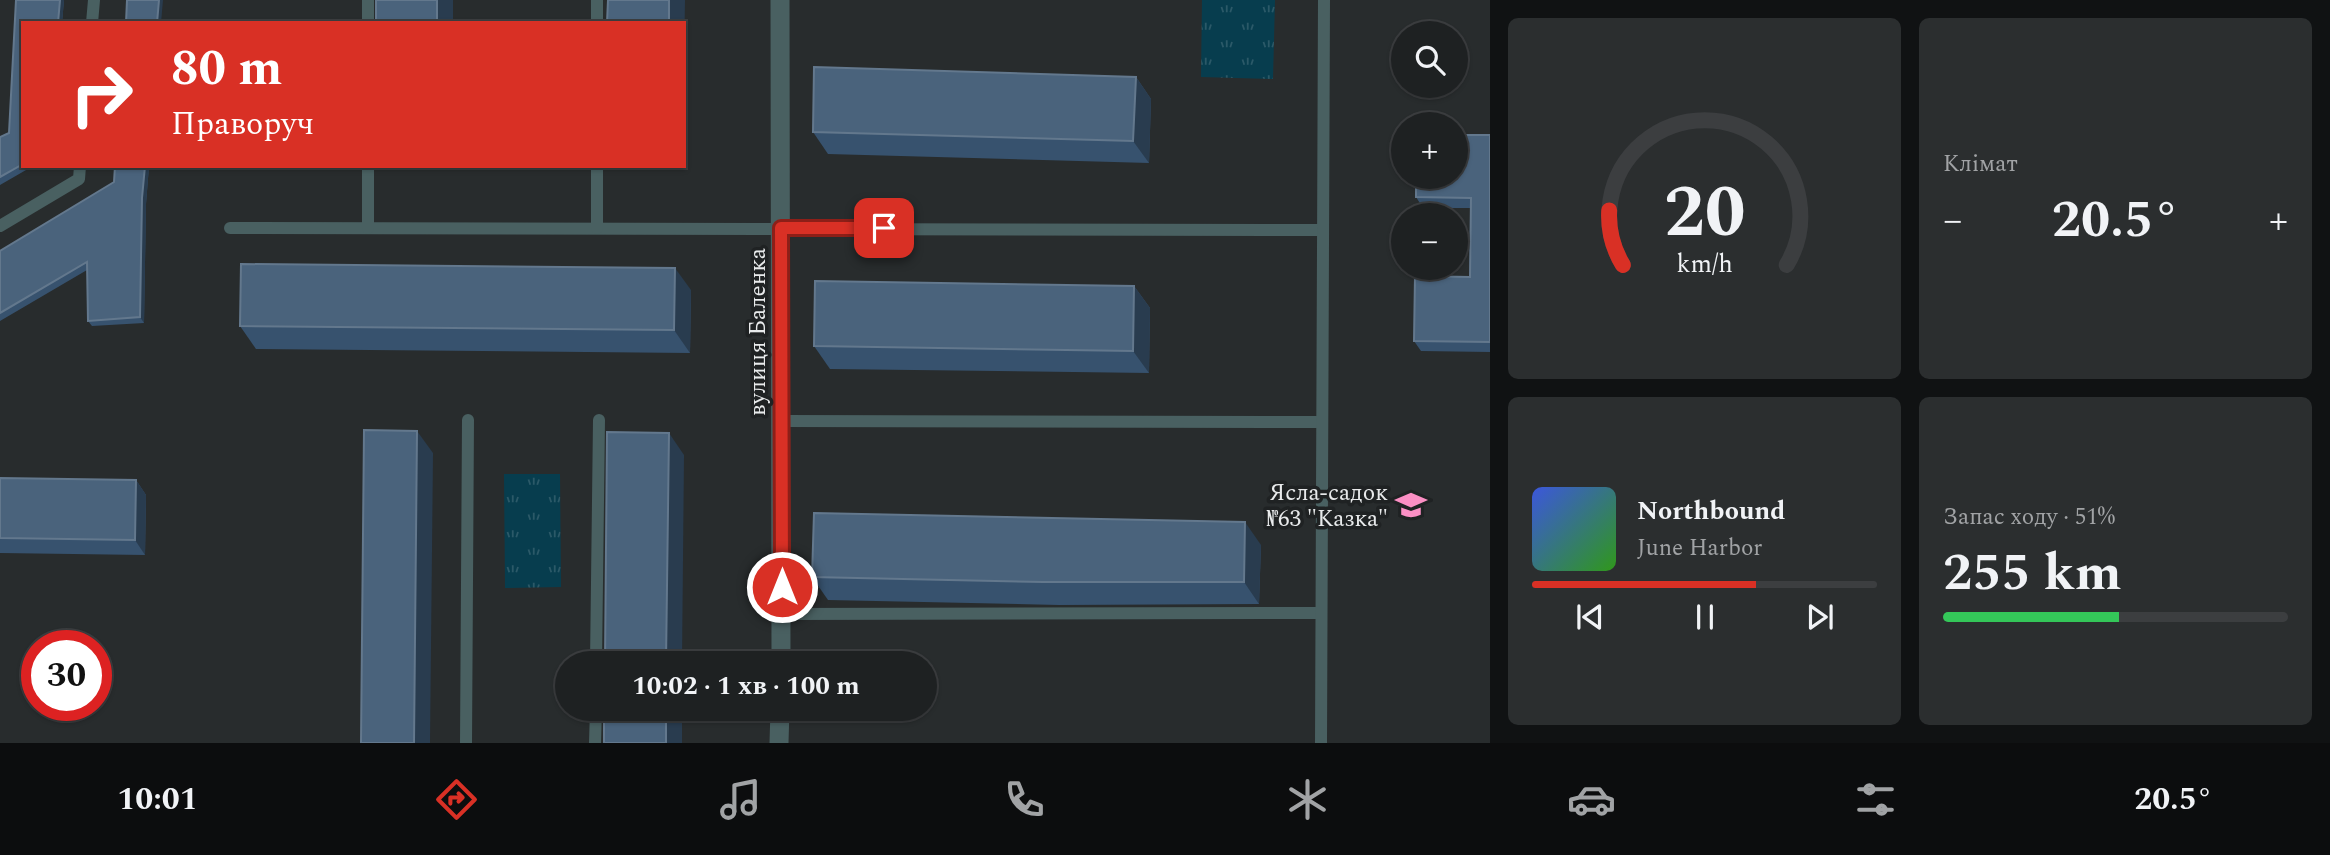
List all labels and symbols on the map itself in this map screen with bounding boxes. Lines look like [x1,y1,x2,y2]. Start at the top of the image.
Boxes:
pin [854,198,914,258]
street label: вулиця Баленка [741,248,776,416]
place label: Ясла-садок №63 "Казка" [1266,476,1388,537]
school or university icon: Ясла-садок №63 "Казка" [1394,488,1428,522]
position arrow [745,550,819,624]
speed limit sign: 30 [21,630,112,721]

